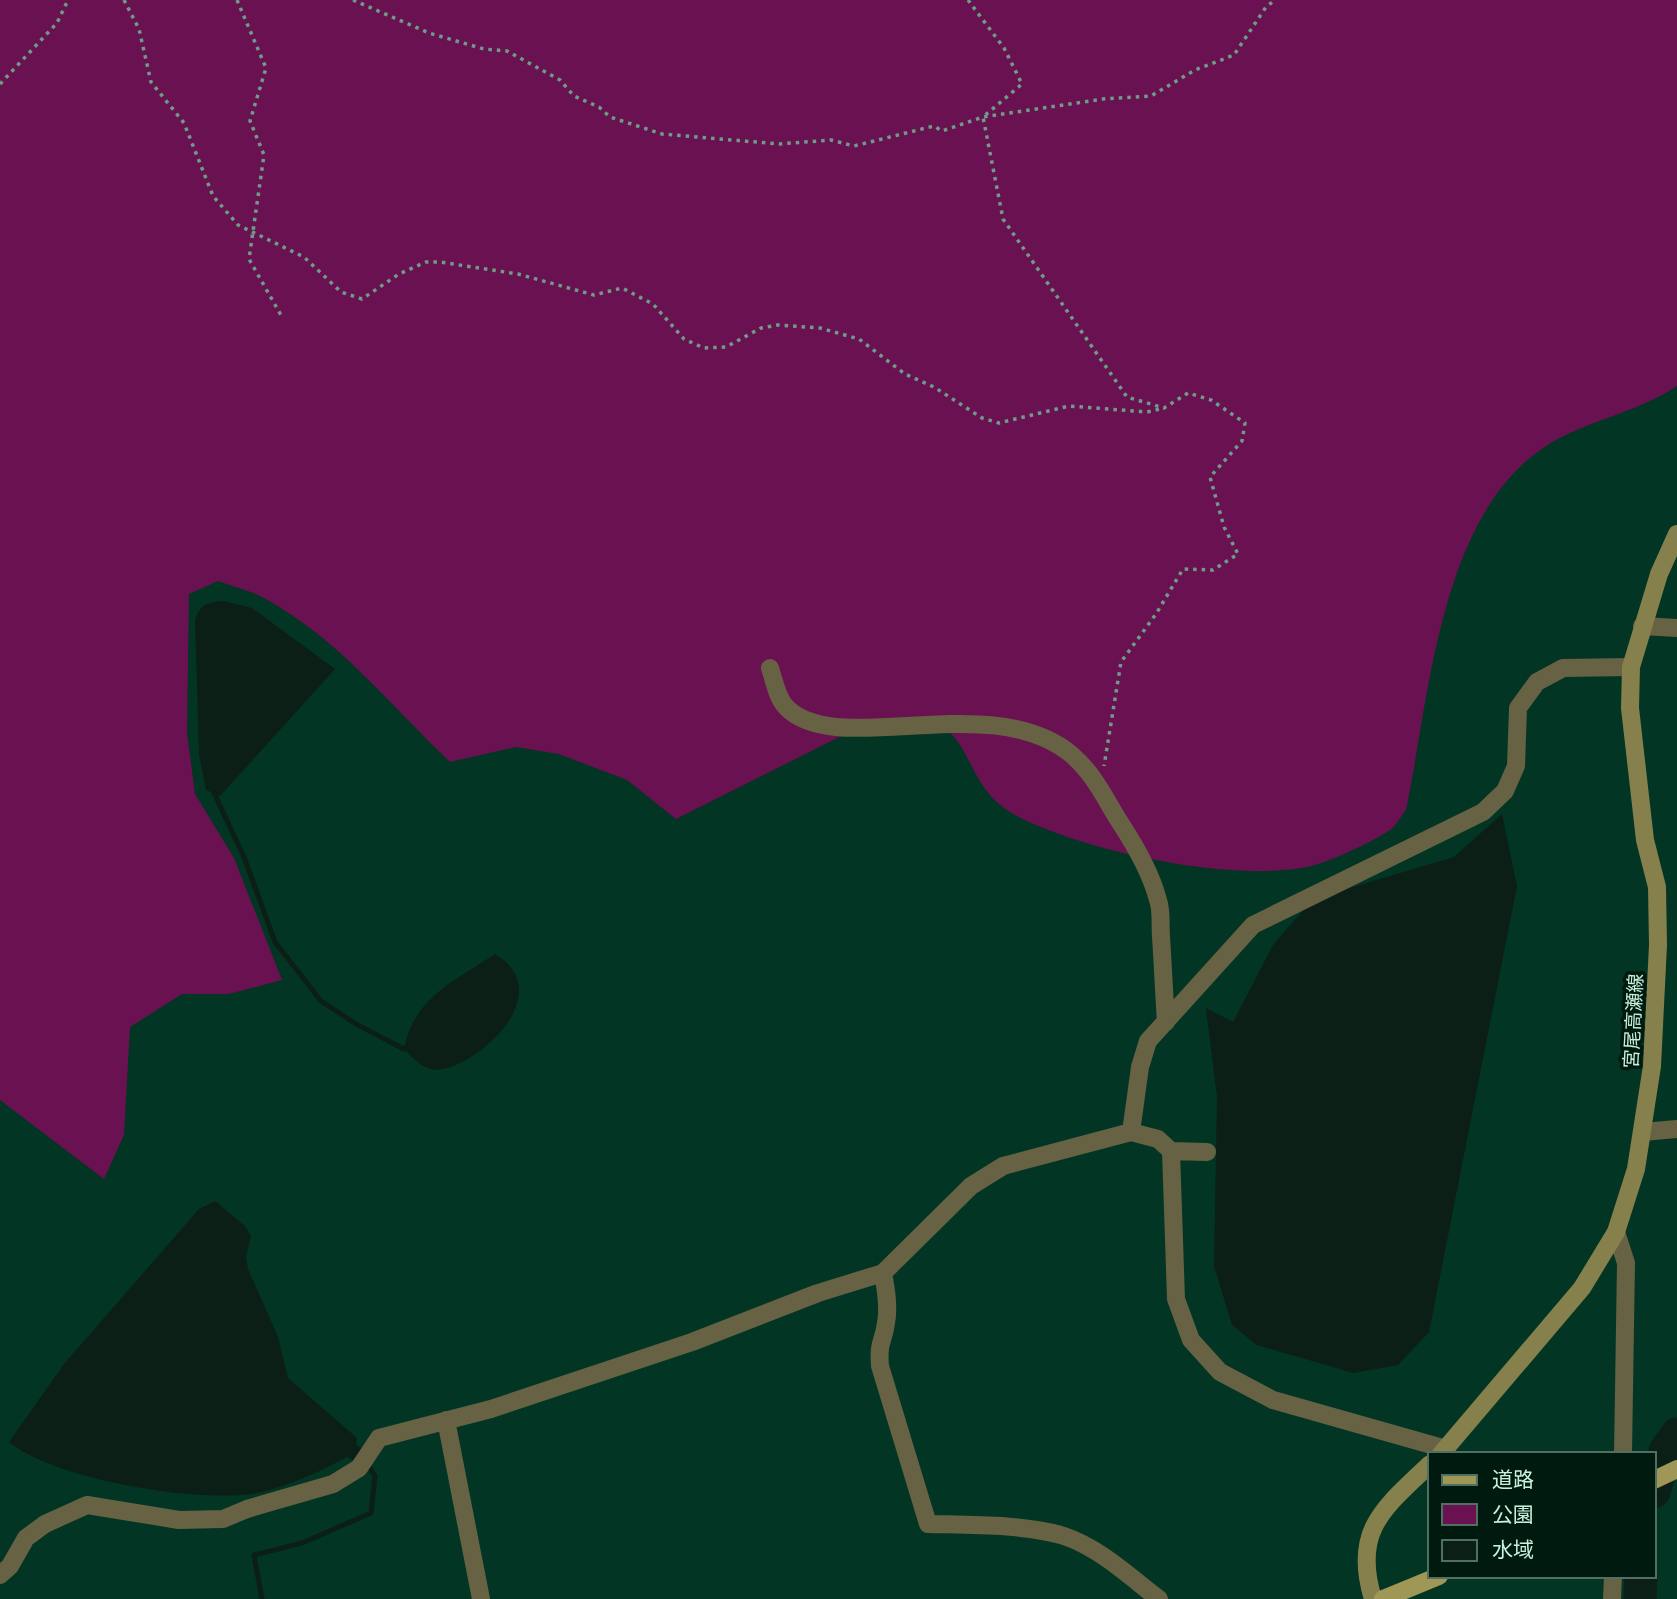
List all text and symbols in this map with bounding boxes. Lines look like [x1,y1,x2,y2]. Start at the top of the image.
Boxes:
street label: 宮尾高瀬線 [1618,973,1648,1069]
legend [1428,1452,1656,1578]
text: 道路 [1492,1465,1534,1493]
text: 公園 [1492,1500,1534,1528]
text: 水域 [1492,1535,1534,1563]

